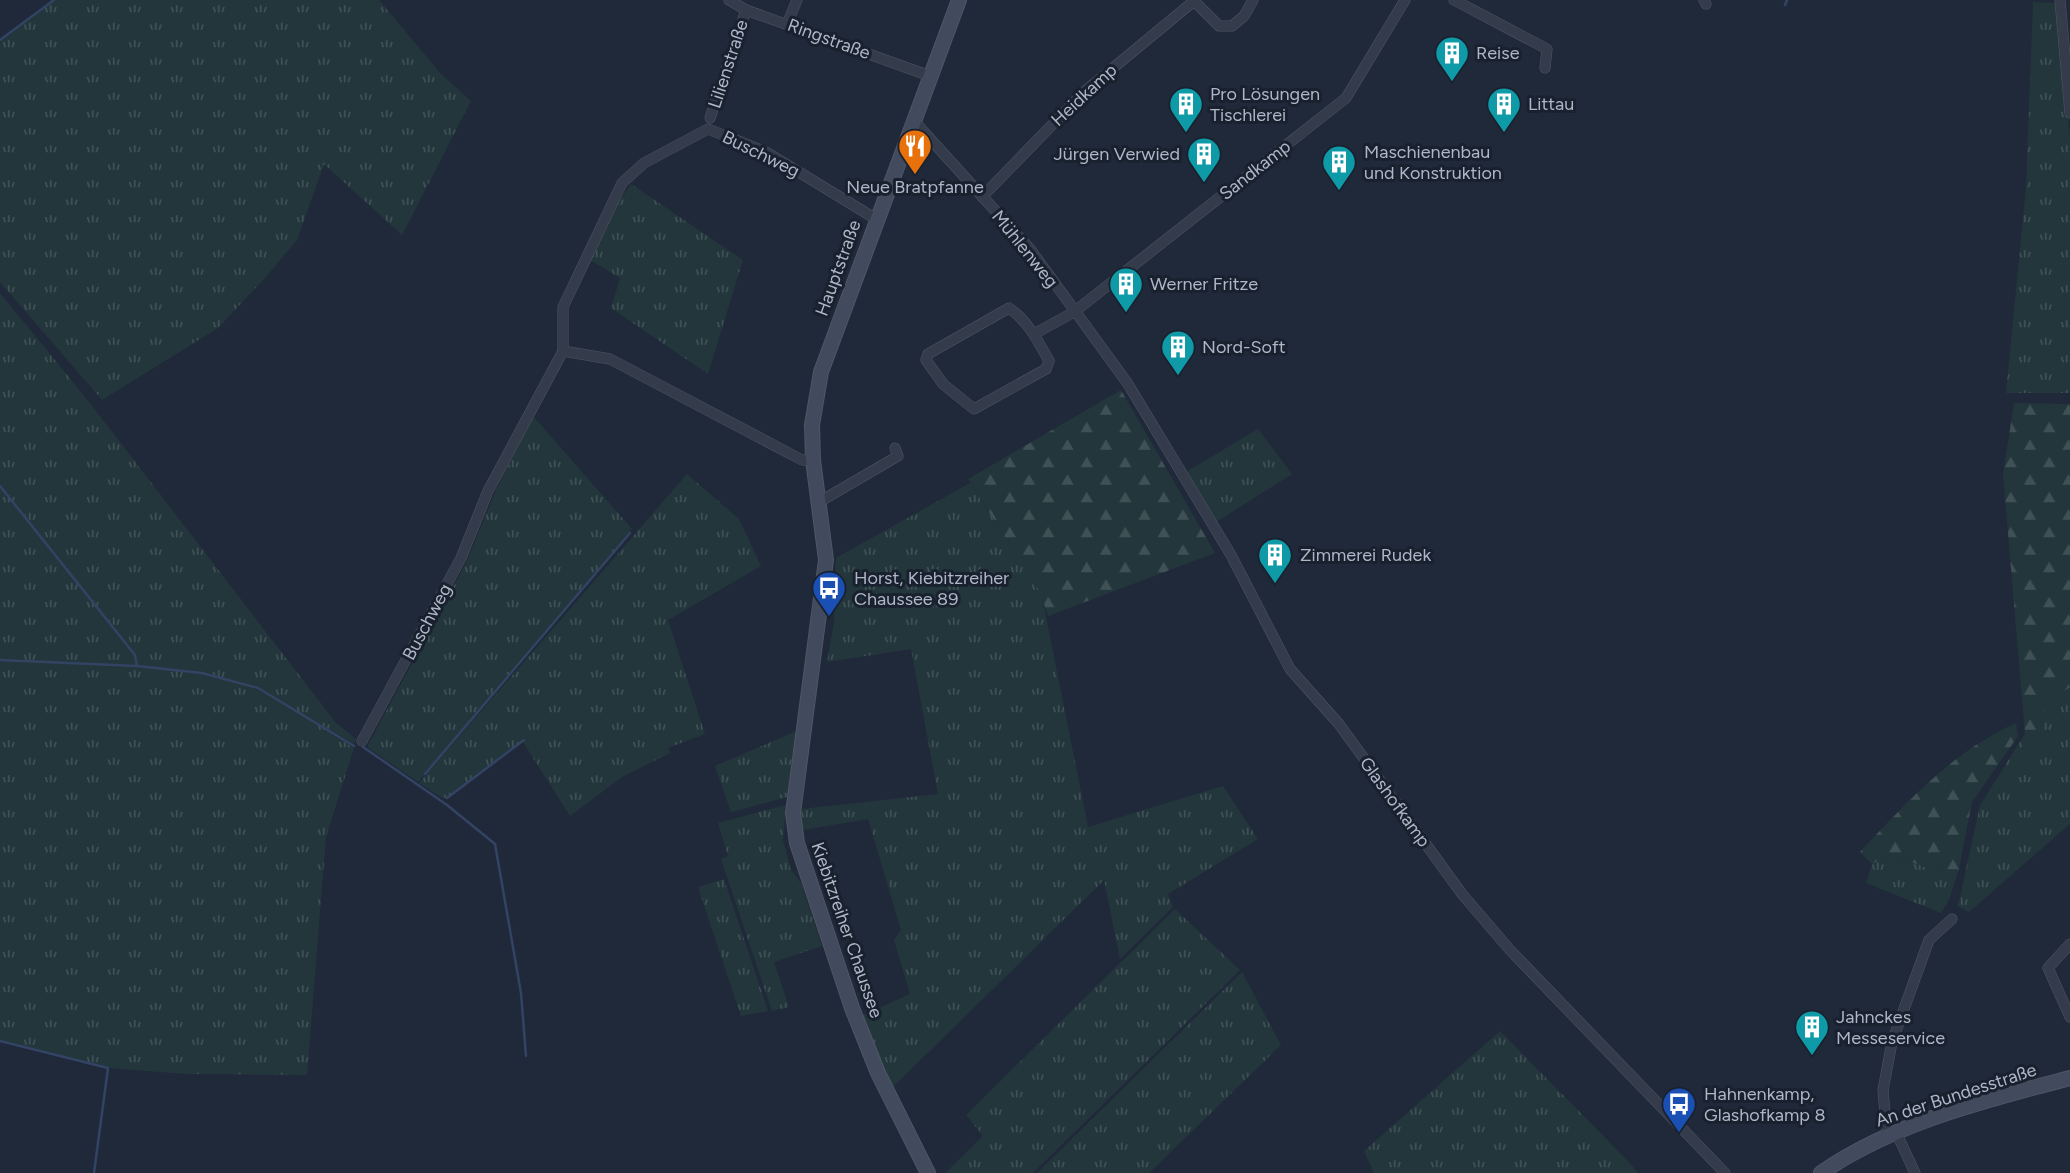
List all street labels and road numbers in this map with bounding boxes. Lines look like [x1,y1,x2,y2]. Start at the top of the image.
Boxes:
street label: Ringstraße [785,14,874,64]
street label: Lilienstraße [703,17,753,111]
street label: Heidkamp [1047,59,1121,131]
street label: Buschweg [719,126,803,182]
street label: Sandkamp [1215,135,1295,205]
street label: Mühlenweg [987,206,1063,292]
street label: Hauptstraße [810,217,866,319]
street label: Buschweg [398,580,456,664]
street label: Glashofkamp [1355,753,1435,851]
street label: Kiebitzreiher Chaussee [807,839,887,1021]
street label: An der Bundesstraße [1873,1059,2039,1131]

